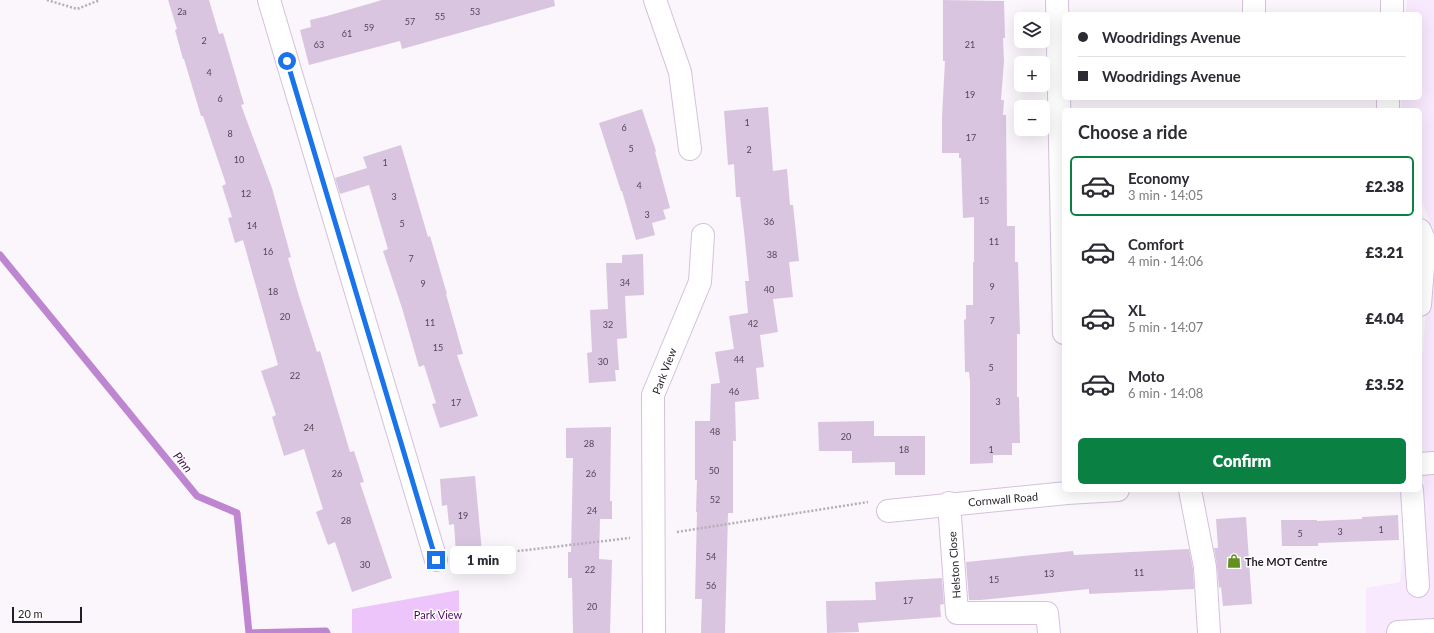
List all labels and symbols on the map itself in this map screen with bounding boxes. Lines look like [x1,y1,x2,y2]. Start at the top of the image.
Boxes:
house number: 2a [177,6,187,17]
house number: 53 [470,6,480,17]
house number: 55 [435,11,445,22]
house number: 57 [405,16,415,27]
house number: 59 [364,22,374,33]
house number: 61 [342,28,352,39]
house number: 2 [201,35,207,46]
house number: 63 [314,39,324,50]
house number: 21 [965,39,975,50]
route start [278,52,296,70]
house number: 4 [206,67,212,78]
house number: 19 [965,89,975,100]
house number: 6 [217,93,223,104]
house number: 1 [744,117,750,128]
house number: 6 [621,122,627,133]
house number: 8 [227,128,233,139]
house number: 17 [966,132,976,143]
house number: 5 [628,143,634,154]
house number: 2 [746,144,752,155]
house number: 10 [234,154,244,165]
house number: 1 [382,157,388,168]
house number: 4 [636,180,642,191]
house number: 12 [241,188,251,199]
house number: 3 [391,191,397,202]
house number: 15 [979,195,989,206]
house number: 3 [644,209,650,220]
house number: 36 [764,216,774,227]
house number: 5 [399,218,405,229]
house number: 14 [247,220,257,231]
house number: 11 [989,236,999,247]
house number: 16 [263,246,273,257]
house number: 38 [767,249,777,260]
house number: 7 [408,253,414,264]
house number: 34 [620,277,630,288]
house number: 9 [420,278,426,289]
house number: 9 [989,281,995,292]
house number: 40 [764,284,774,295]
house number: 18 [268,286,278,297]
house number: 20 [280,311,290,322]
house number: 7 [989,315,995,326]
house number: 11 [425,317,435,328]
house number: 42 [748,318,758,329]
house number: 32 [603,319,613,330]
house number: 15 [433,342,443,353]
street label: Park View [649,346,679,396]
house number: 44 [734,354,744,365]
house number: 30 [598,356,608,367]
house number: 5 [988,362,994,373]
house number: 22 [290,370,300,381]
house number: 46 [729,386,739,397]
house number: 3 [995,396,1001,407]
house number: 17 [451,397,461,408]
house number: 24 [304,422,314,433]
house number: 48 [710,426,720,437]
house number: 20 [841,431,851,442]
house number: 28 [584,438,594,449]
house number: 18 [899,444,909,455]
house number: 1 [988,444,994,455]
water label: Pinn [170,449,196,475]
house number: 50 [709,465,719,476]
house number: 26 [332,468,342,479]
house number: 26 [586,468,596,479]
street label: Cornwall Road [968,489,1038,509]
house number: 52 [710,494,720,505]
house number: 24 [587,505,597,516]
house number: 19 [458,510,468,521]
house number: 28 [341,515,351,526]
house number: 1 [1378,524,1384,535]
house number: 3 [1337,526,1343,537]
house number: 5 [1297,528,1303,539]
street label: Helston Close [945,531,963,599]
callout: 1 min [450,546,516,574]
route end [427,551,445,569]
house number: 54 [706,551,716,562]
shop icon: The MOT Centre [1226,553,1242,569]
place label: The MOT Centre [1245,555,1327,568]
house number: 30 [360,559,370,570]
house number: 22 [585,564,595,575]
house number: 11 [1134,567,1144,578]
house number: 13 [1044,568,1054,579]
house number: 15 [989,574,999,585]
house number: 56 [706,580,716,591]
house number: 17 [903,595,913,606]
house number: 20 [587,601,597,612]
scale bar [12,605,82,624]
park label: Park View [414,608,463,621]

